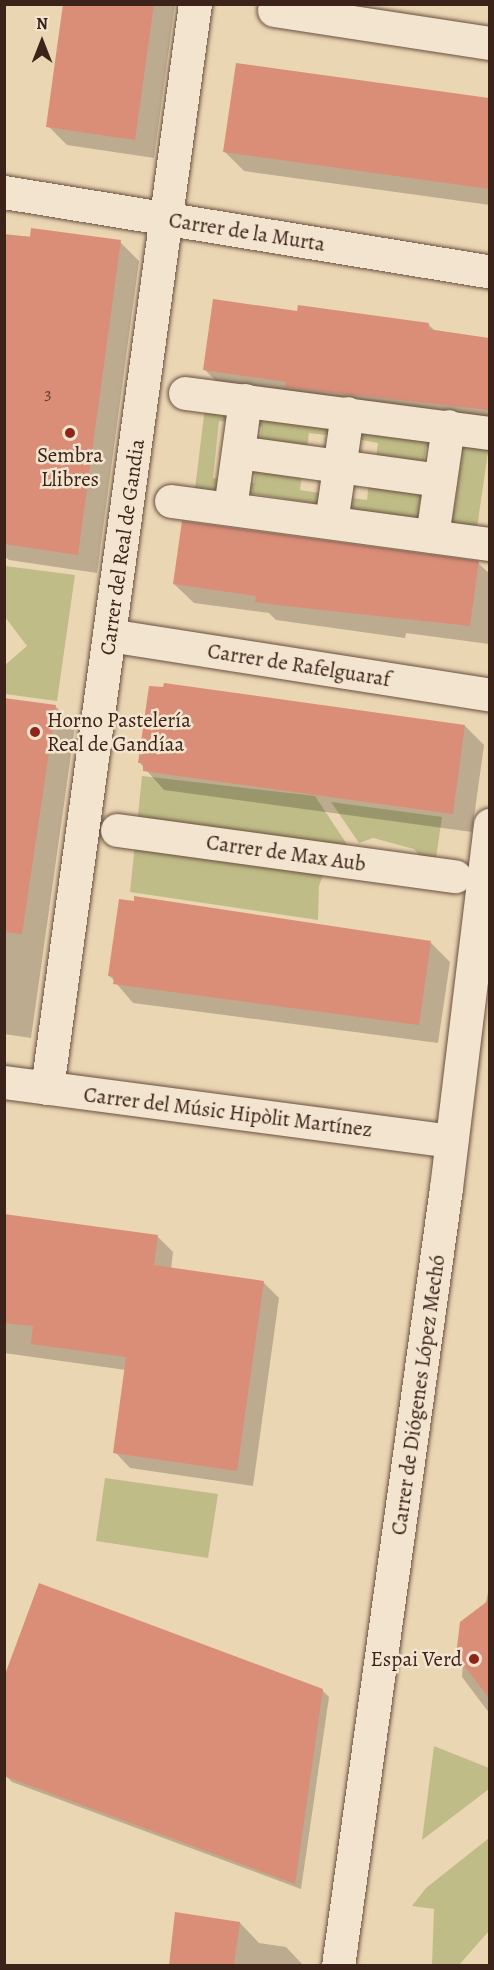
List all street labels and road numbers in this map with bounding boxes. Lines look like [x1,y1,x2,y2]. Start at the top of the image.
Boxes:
street label: Carrer de la Murta [167,207,327,257]
street label: Carrer del Real de Gandia [94,437,150,657]
street label: Carrer de Rafelguaraf [206,638,392,692]
street label: Carrer de Max Aub [205,829,367,877]
street label: Carrer del Músic Hipòlit Martínez [82,1082,374,1142]
street label: Carrer de Diógenes López Mechó [386,1253,450,1537]

